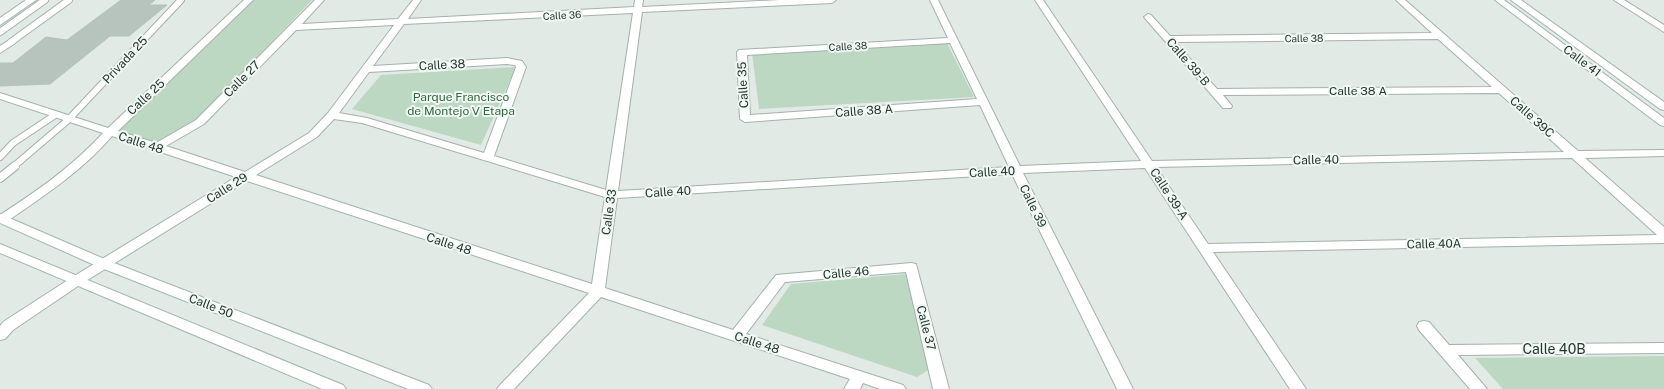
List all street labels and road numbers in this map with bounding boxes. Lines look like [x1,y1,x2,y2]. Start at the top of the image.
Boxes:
street label: Calle 36 [542,8,582,22]
street label: Calle 38 [1285,32,1323,44]
street label: Privada 25 [100,33,151,86]
street label: Calle 39-B [1163,35,1213,89]
street label: Calle 38 [828,39,868,53]
street label: Calle 41 [1560,42,1604,80]
street label: Calle 38 [418,57,466,73]
street label: Calle 27 [221,58,263,100]
street label: Calle 35 [735,61,751,109]
street label: Calle 25 [124,76,168,118]
street label: Calle 38 A [1329,84,1387,98]
street label: Calle 39C [1507,94,1557,140]
street label: Calle 38 A [835,102,894,120]
street label: Calle 48 [117,129,166,157]
street label: Calle 40 [1293,153,1339,167]
street label: Calle 40 [969,164,1015,180]
street label: Calle 39-A [1147,165,1191,223]
street label: Calle 29 [204,170,250,206]
street label: Calle 39 [1017,182,1049,230]
street label: Calle 40 [644,183,692,201]
street label: Calle 33 [599,188,619,236]
street label: Calle 48 [425,230,474,258]
street label: Calle 40A [1407,237,1462,251]
street label: Calle 46 [822,264,870,282]
street label: Calle 50 [187,291,235,321]
street label: Calle 37 [914,304,938,352]
street label: Calle 48 [733,329,782,357]
street label: Calle 40B [1522,341,1586,357]

